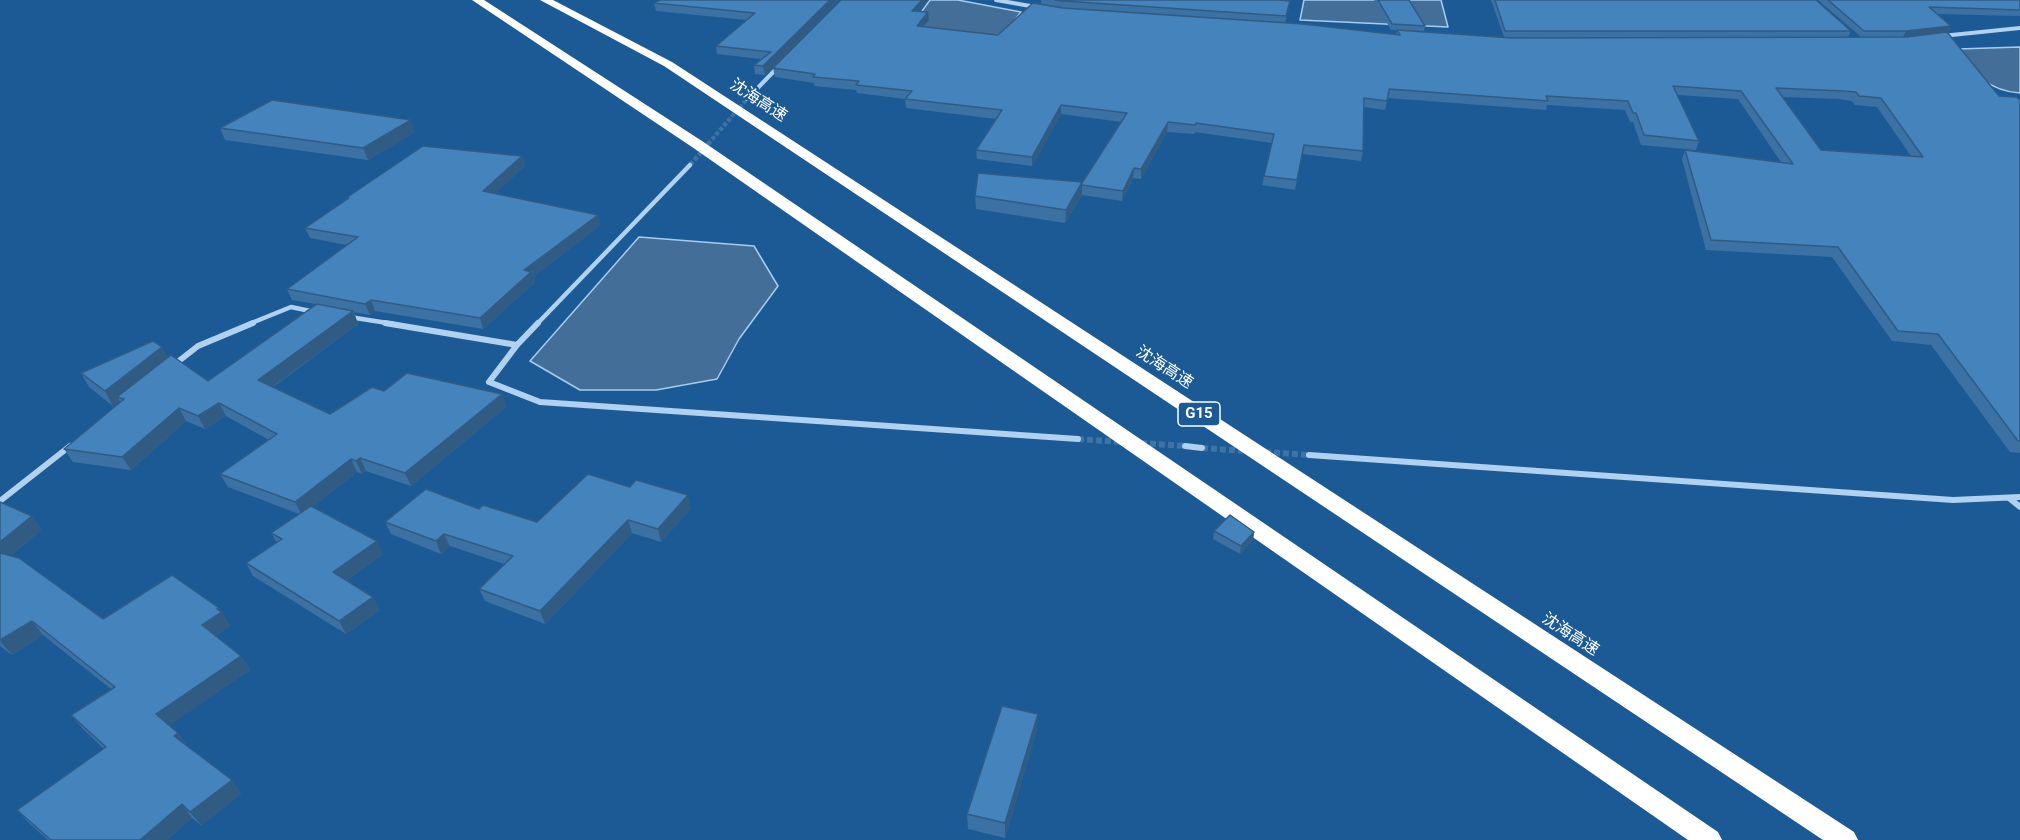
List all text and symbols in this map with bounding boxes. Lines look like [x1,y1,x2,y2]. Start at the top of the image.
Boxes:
street label: 沈海高速 [726,76,790,126]
street label: 沈海高速 [1132,343,1196,393]
road number: G15 [1178,402,1220,426]
street label: 沈海高速 [1538,610,1602,660]

